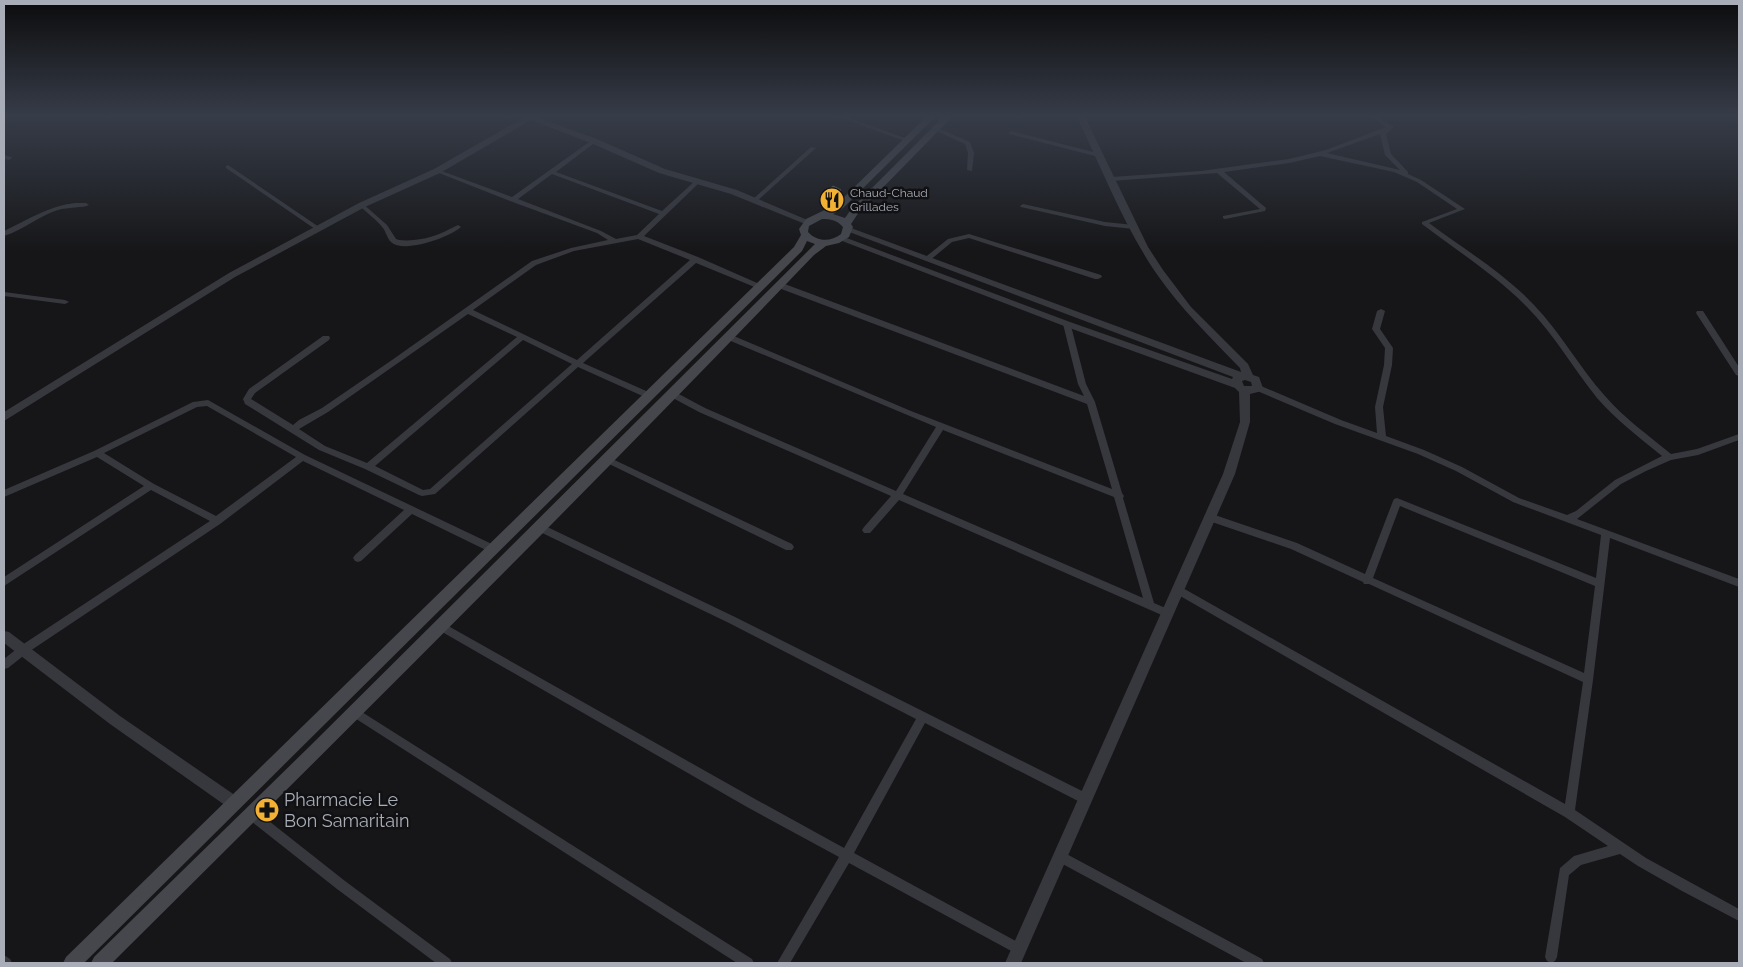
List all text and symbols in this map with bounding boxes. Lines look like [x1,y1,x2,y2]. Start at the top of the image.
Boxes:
place label: Chaud-Chaud Grillades [850,186,928,214]
restaurant icon: Chaud-Chaud Grillades [819,187,845,213]
place label: Pharmacie Le Bon Samaritain [284,789,409,831]
pharmacy icon: Pharmacie Le Bon Samaritain [254,797,280,823]

